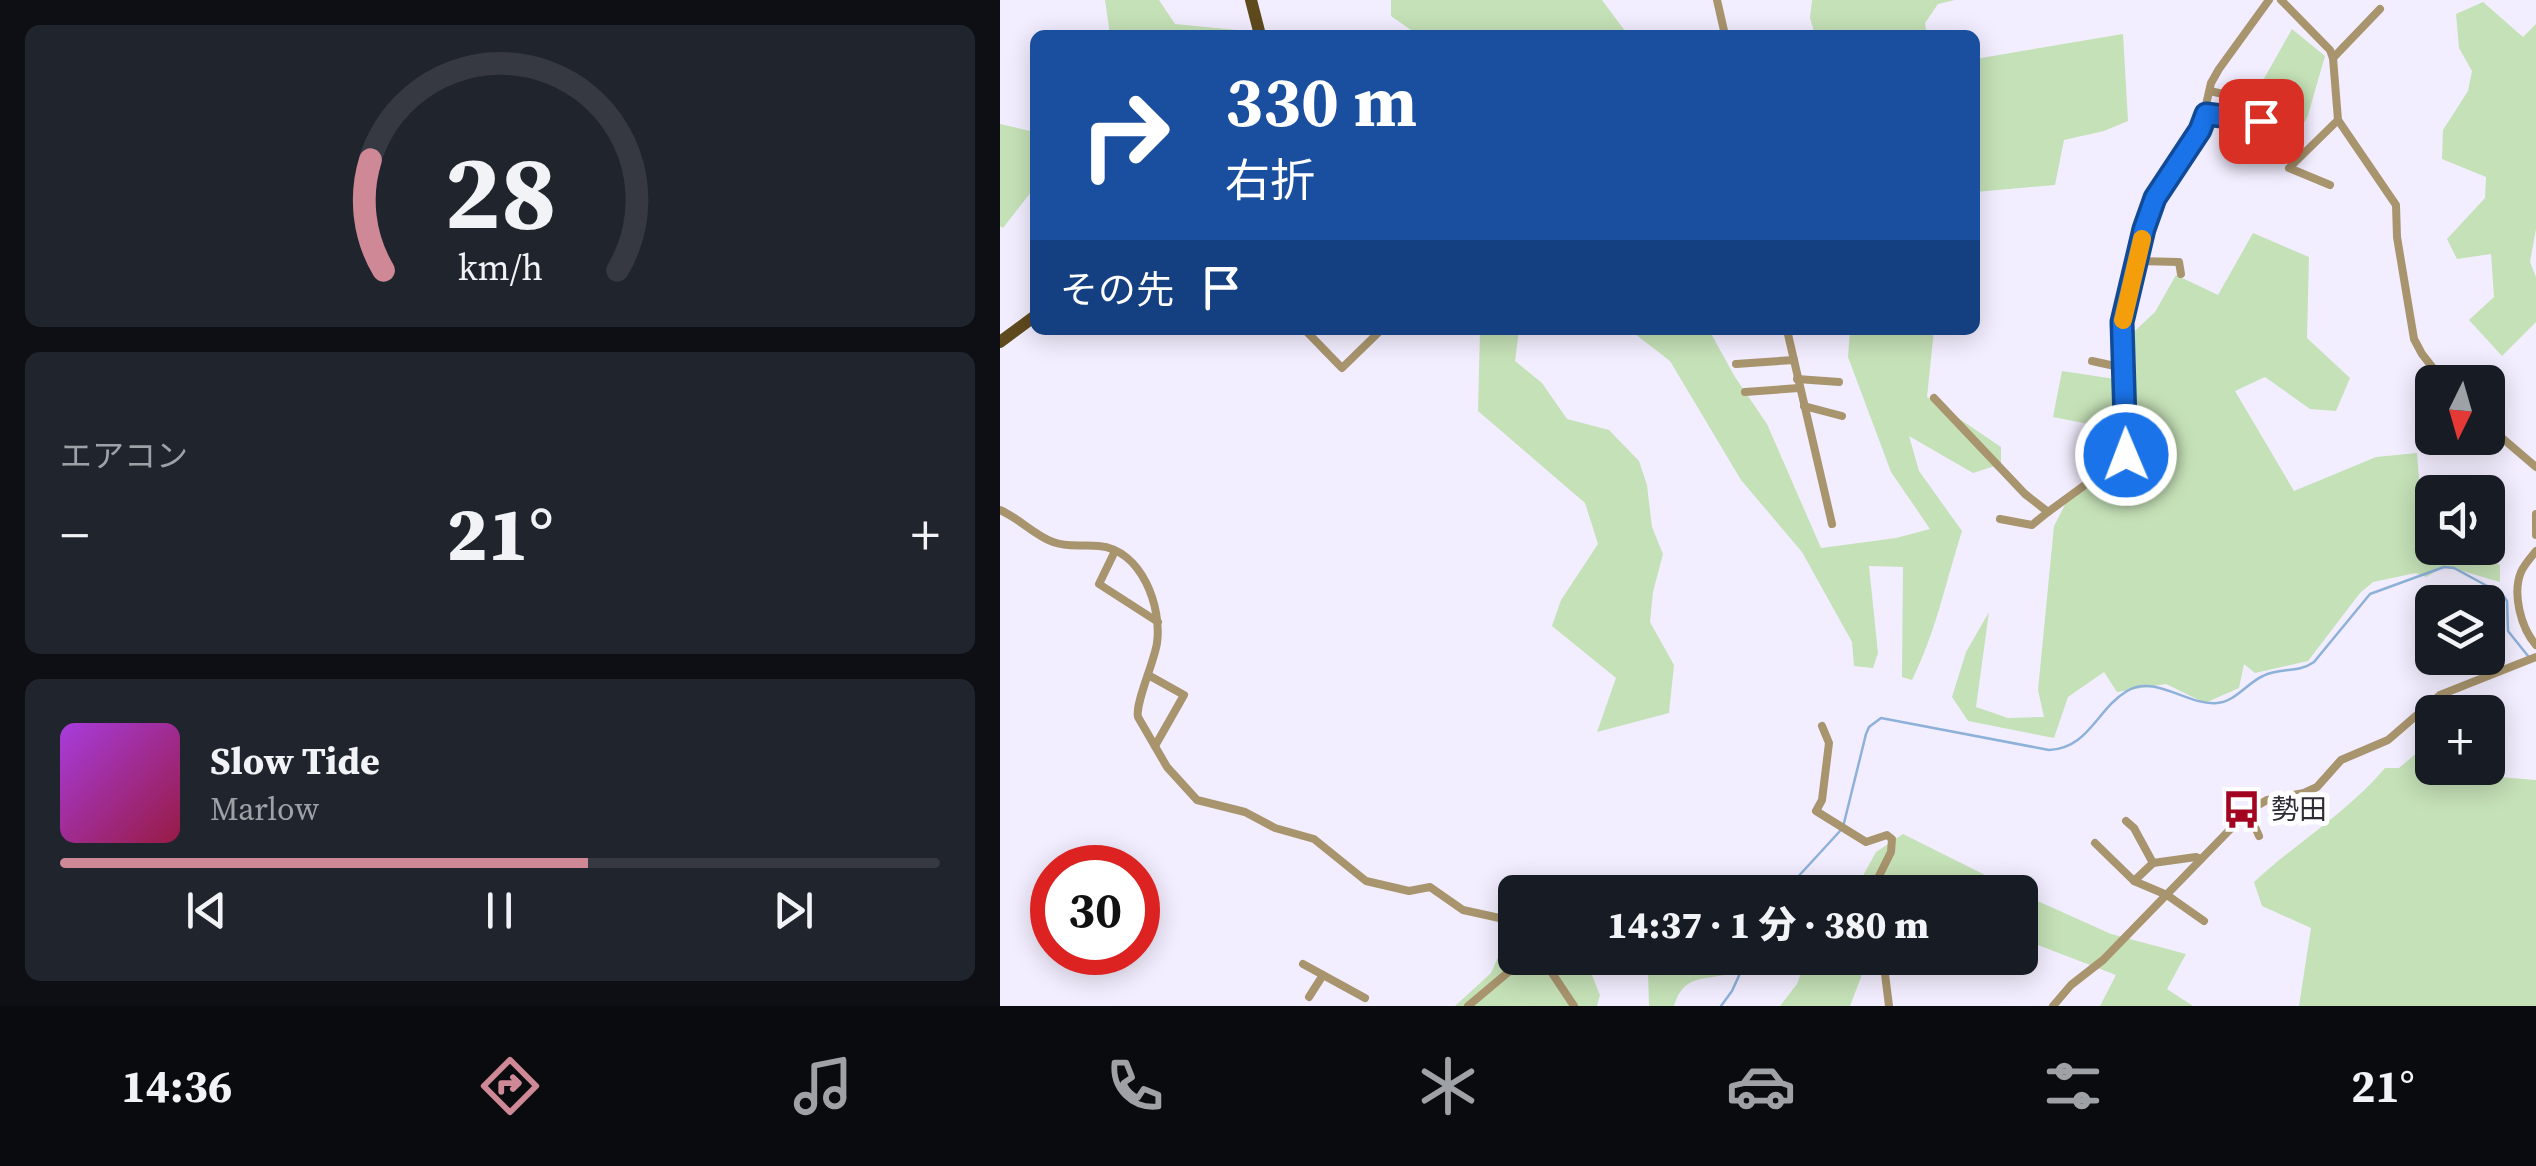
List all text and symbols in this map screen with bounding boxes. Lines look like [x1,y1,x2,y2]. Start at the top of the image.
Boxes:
text: 330 m [1225,53,1417,149]
icon: right [1060,70,1190,200]
pin [2219,79,2304,164]
icon: arrive [2234,94,2289,149]
text: 28 [444,120,556,263]
text: 右折 [1225,149,1315,211]
text: km/h [457,243,543,292]
icon: arrive [1194,260,1249,315]
text: その先 [1060,264,1174,316]
north arrow [2415,365,2505,455]
map controls [2415,365,2505,785]
position arrow [2074,403,2178,507]
text: エアコン [60,434,188,478]
button: sound [2415,475,2505,565]
text: 21° [446,482,554,585]
text: − [60,497,89,572]
text: + [911,497,940,572]
button: layers [2415,585,2505,675]
button: + [2415,695,2505,785]
text: Slow Tide [210,735,380,787]
text: Marlow [210,787,319,831]
bus stop icon: 勢田 [2220,788,2262,830]
place label: 勢田 [2271,790,2327,828]
speed limit sign: 30 [1030,845,1160,975]
icon: previous [179,883,234,938]
icon: pause [472,883,527,938]
icon: next [766,883,821,938]
text: 14:37 · 1 分 · 380 m [1607,899,1929,951]
icon: directions [475,1051,545,1121]
icon: music [788,1051,858,1121]
icon: phone [1100,1051,1170,1121]
icon: climate [1413,1051,1483,1121]
icon: car [1726,1051,1796,1121]
icon: filters [2038,1051,2108,1121]
text: 14:36 [121,1055,232,1117]
text: 21° [2351,1055,2415,1117]

